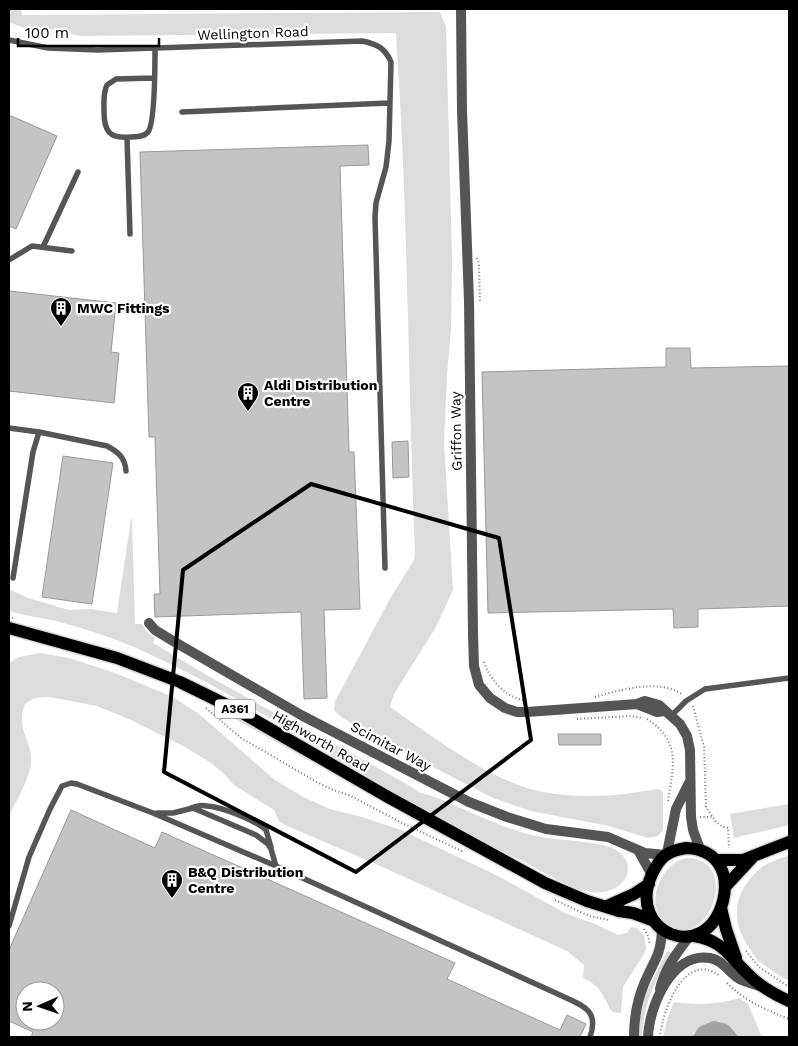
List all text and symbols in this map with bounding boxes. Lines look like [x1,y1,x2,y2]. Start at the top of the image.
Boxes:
scale bar [18,15,159,47]
street label: Wellington Road [197,23,309,43]
text: 100 m [25,24,69,42]
building icon: MWC Fittings [49,296,73,327]
place label: MWC Fittings [77,300,170,316]
place label: Aldi Distribution Centre [264,377,377,409]
building icon: Aldi Distribution Centre [236,381,260,412]
street label: Griffon Way [447,390,465,471]
road number: A361 [215,700,255,719]
street label: Highworth Road [270,707,372,775]
street label: Scimitar Way [348,718,435,774]
place label: B&Q Distribution Centre [188,864,303,896]
building icon: B&Q Distribution Centre [160,868,184,899]
north arrow [15,981,65,1031]
text: N [19,1001,35,1012]

